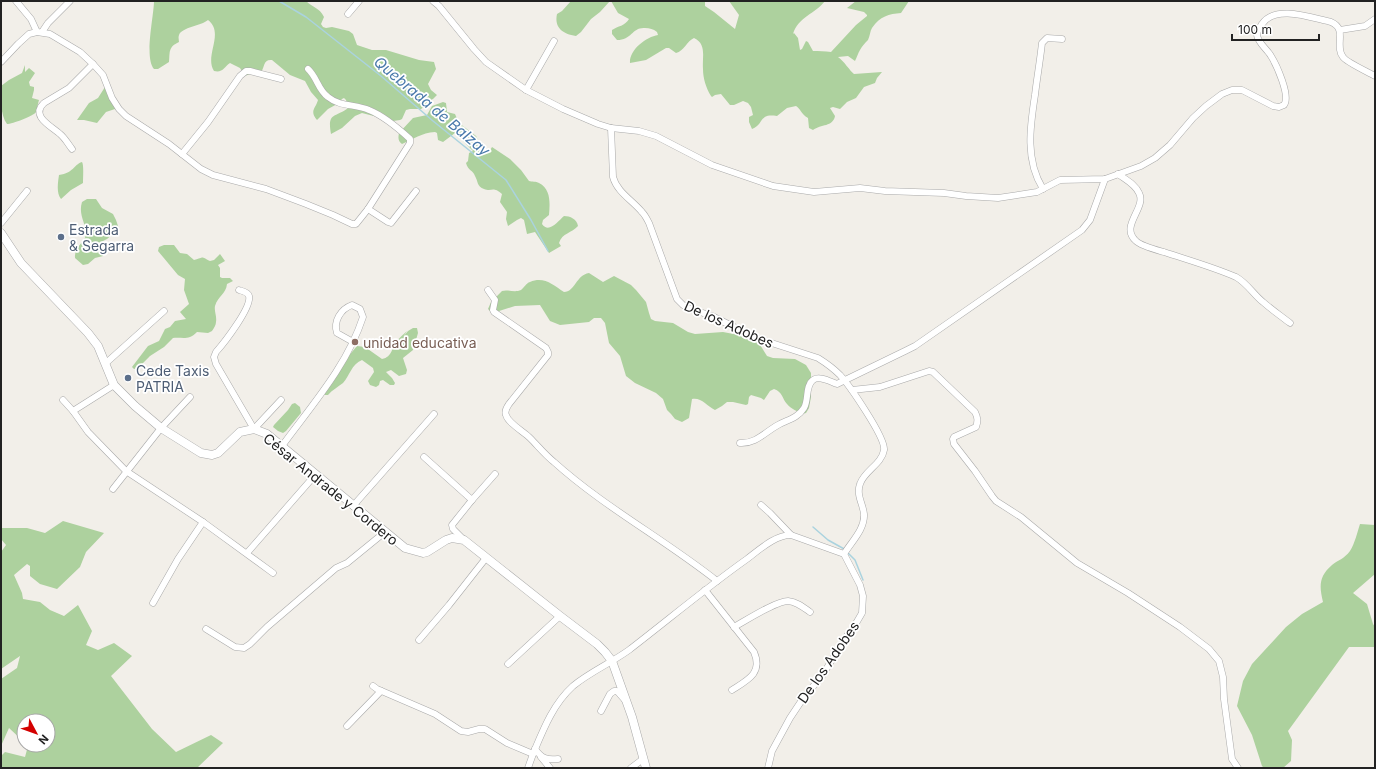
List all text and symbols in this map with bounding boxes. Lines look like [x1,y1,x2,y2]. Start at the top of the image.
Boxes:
scale bar [1232,16,1319,42]
text: 100 m [1238,22,1272,37]
water label: Quebrada de Balzay [370,52,494,160]
place label: Estrada & Segarra [69,221,134,254]
marker: Estrada & Segarra [56,232,66,242]
street label: De los Adobes [682,297,776,351]
place label: unidad educativa [363,334,477,351]
marker: unidad educativa [350,337,360,347]
place label: Cede Taxis PATRIA [136,362,209,395]
marker: Cede Taxis PATRIA [123,373,133,383]
street label: César Andrade y Cordero [260,429,402,549]
street label: De los Adobes [793,618,863,706]
north arrow [16,713,56,753]
text: N [36,732,52,747]

